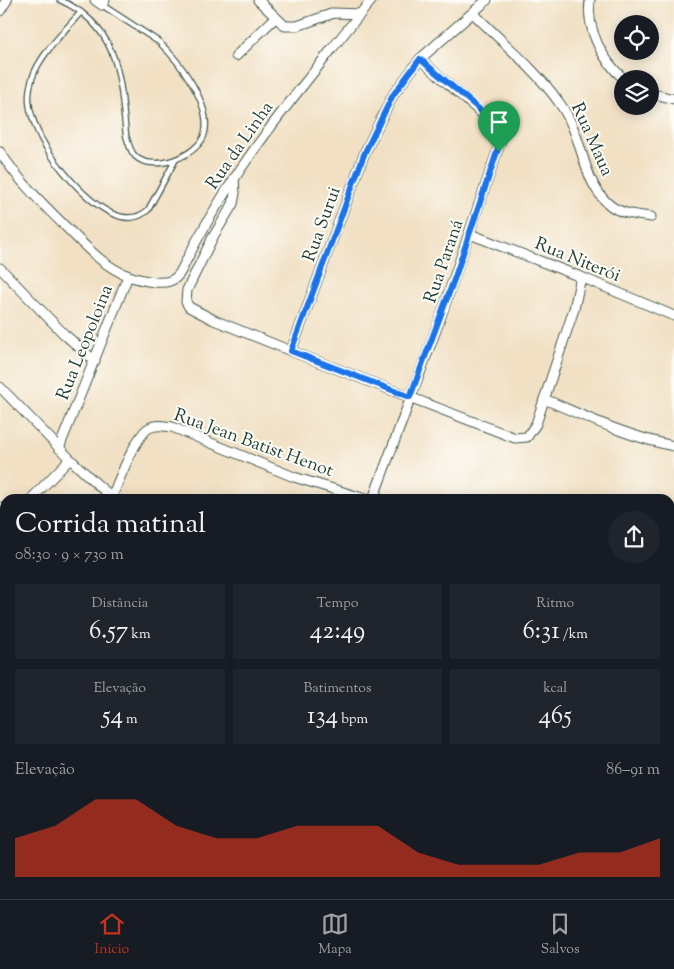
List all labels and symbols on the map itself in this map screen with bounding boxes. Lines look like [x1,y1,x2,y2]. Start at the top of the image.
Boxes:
street label: Rua da Linha [201,97,281,196]
street label: Rua Maua [563,99,619,181]
pin [478,101,520,152]
street label: Rua Surui [297,183,348,266]
street label: Rua Paraná [418,216,471,307]
street label: Rua Niterói [530,232,624,290]
street label: Rua Leopoloina [51,281,121,404]
street label: Rua Jean Batist Henot [170,403,337,485]

